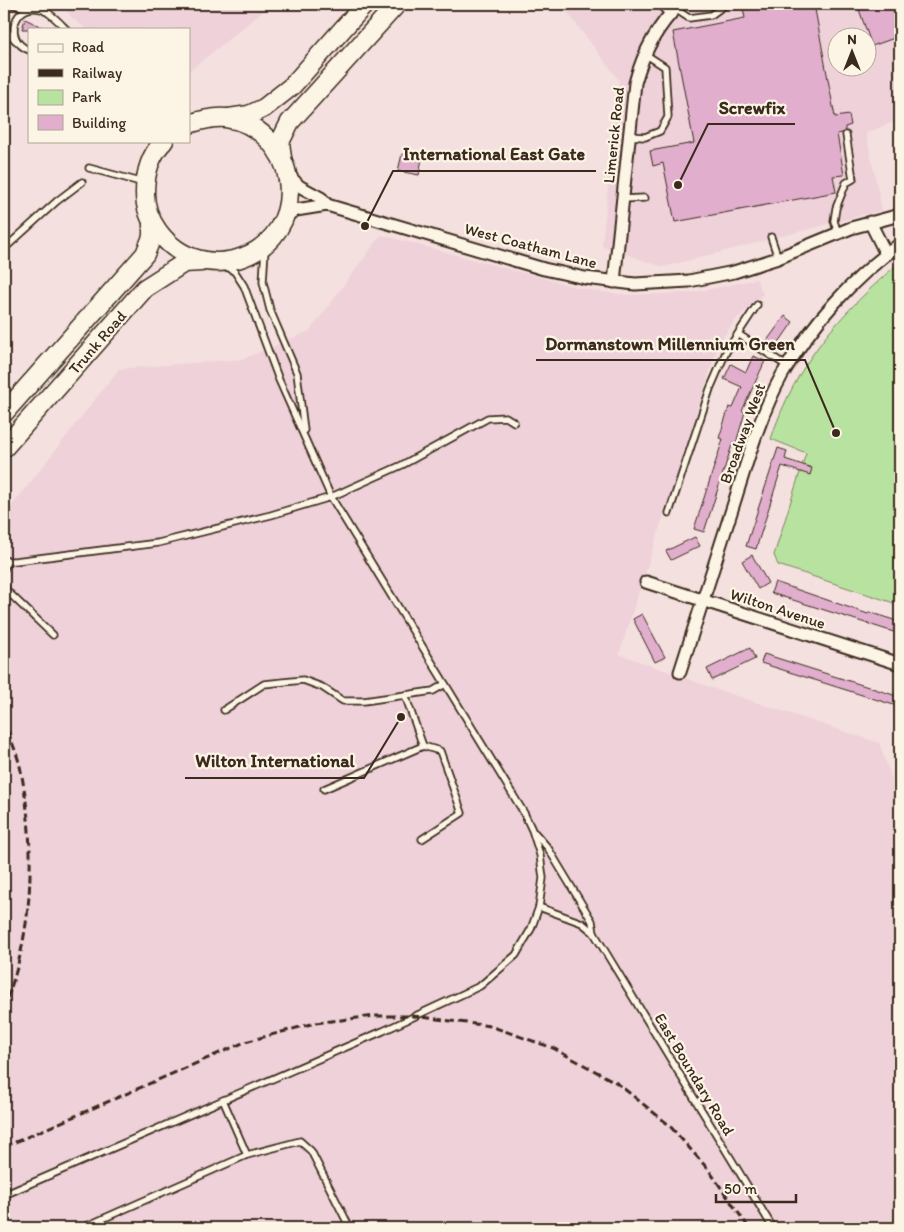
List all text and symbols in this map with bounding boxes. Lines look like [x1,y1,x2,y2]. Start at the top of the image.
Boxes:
legend [28,28,190,142]
north arrow [826,28,876,78]
text: N [847,31,857,48]
text: Road [72,38,105,56]
text: Railway [72,64,122,82]
street label: Limerick Road [599,85,628,184]
text: Park [72,88,102,106]
callout: Screwfix [708,91,795,124]
text: Screwfix [719,97,786,119]
text: Building [72,114,126,132]
callout: International East Gate [393,138,596,171]
text: International East Gate [403,143,586,165]
street label: West Coatham Lane [463,219,599,272]
street label: Trunk Road [64,306,130,378]
callout: Dormanstown Millennium Green [536,327,805,360]
text: Dormanstown Millennium Green [545,333,795,355]
street label: Broadway West [715,380,769,486]
street label: Wilton Avenue [728,584,828,633]
callout: Wilton International [185,745,364,778]
text: Wilton International [195,750,356,772]
street label: East Boundary Road [650,1010,739,1139]
scale bar [716,1172,796,1204]
text: 50 m [724,1180,757,1198]

